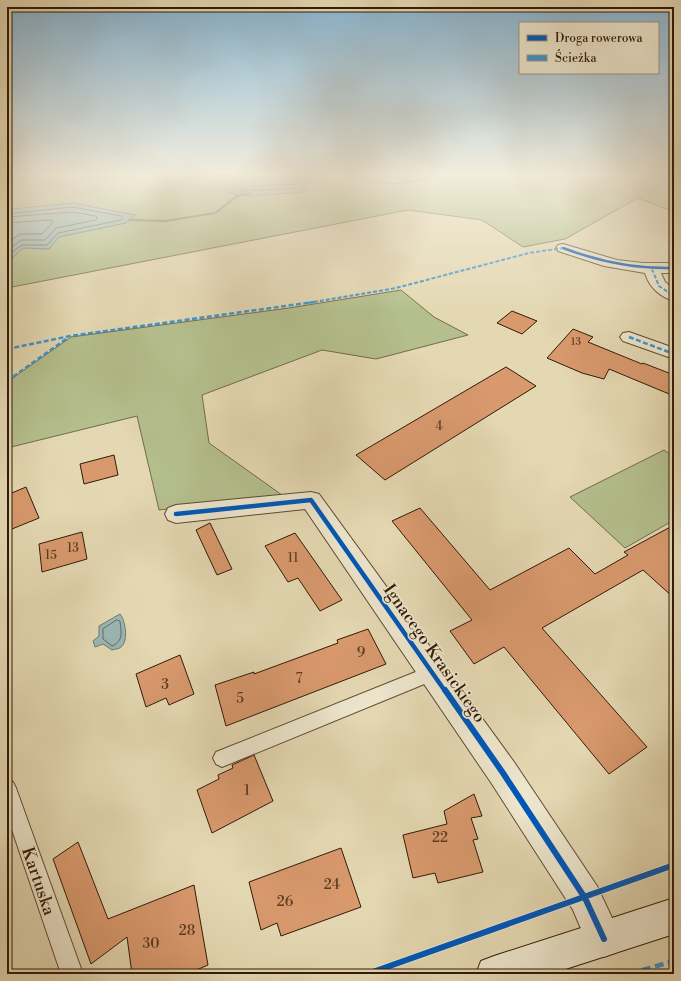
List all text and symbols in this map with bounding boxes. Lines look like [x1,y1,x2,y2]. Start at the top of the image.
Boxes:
legend [519,22,659,74]
text: Droga rowerowa [555,31,644,46]
text: Ścieżka [555,49,597,66]
house number: 13 [571,336,581,348]
house number: 4 [435,419,443,434]
house number: 13 [67,541,79,556]
house number: 15 [45,548,57,563]
house number: 11 [288,551,299,566]
street label: Ignacego Krasickiego [378,580,490,727]
house number: 9 [357,644,365,662]
house number: 7 [295,670,303,688]
house number: 3 [161,676,169,694]
house number: 5 [236,690,244,708]
house number: 1 [244,782,250,800]
house number: 22 [432,829,448,847]
street label: Kartuska [16,844,60,919]
house number: 24 [324,876,340,894]
house number: 26 [277,893,294,911]
house number: 28 [179,922,195,940]
house number: 30 [142,935,160,953]

